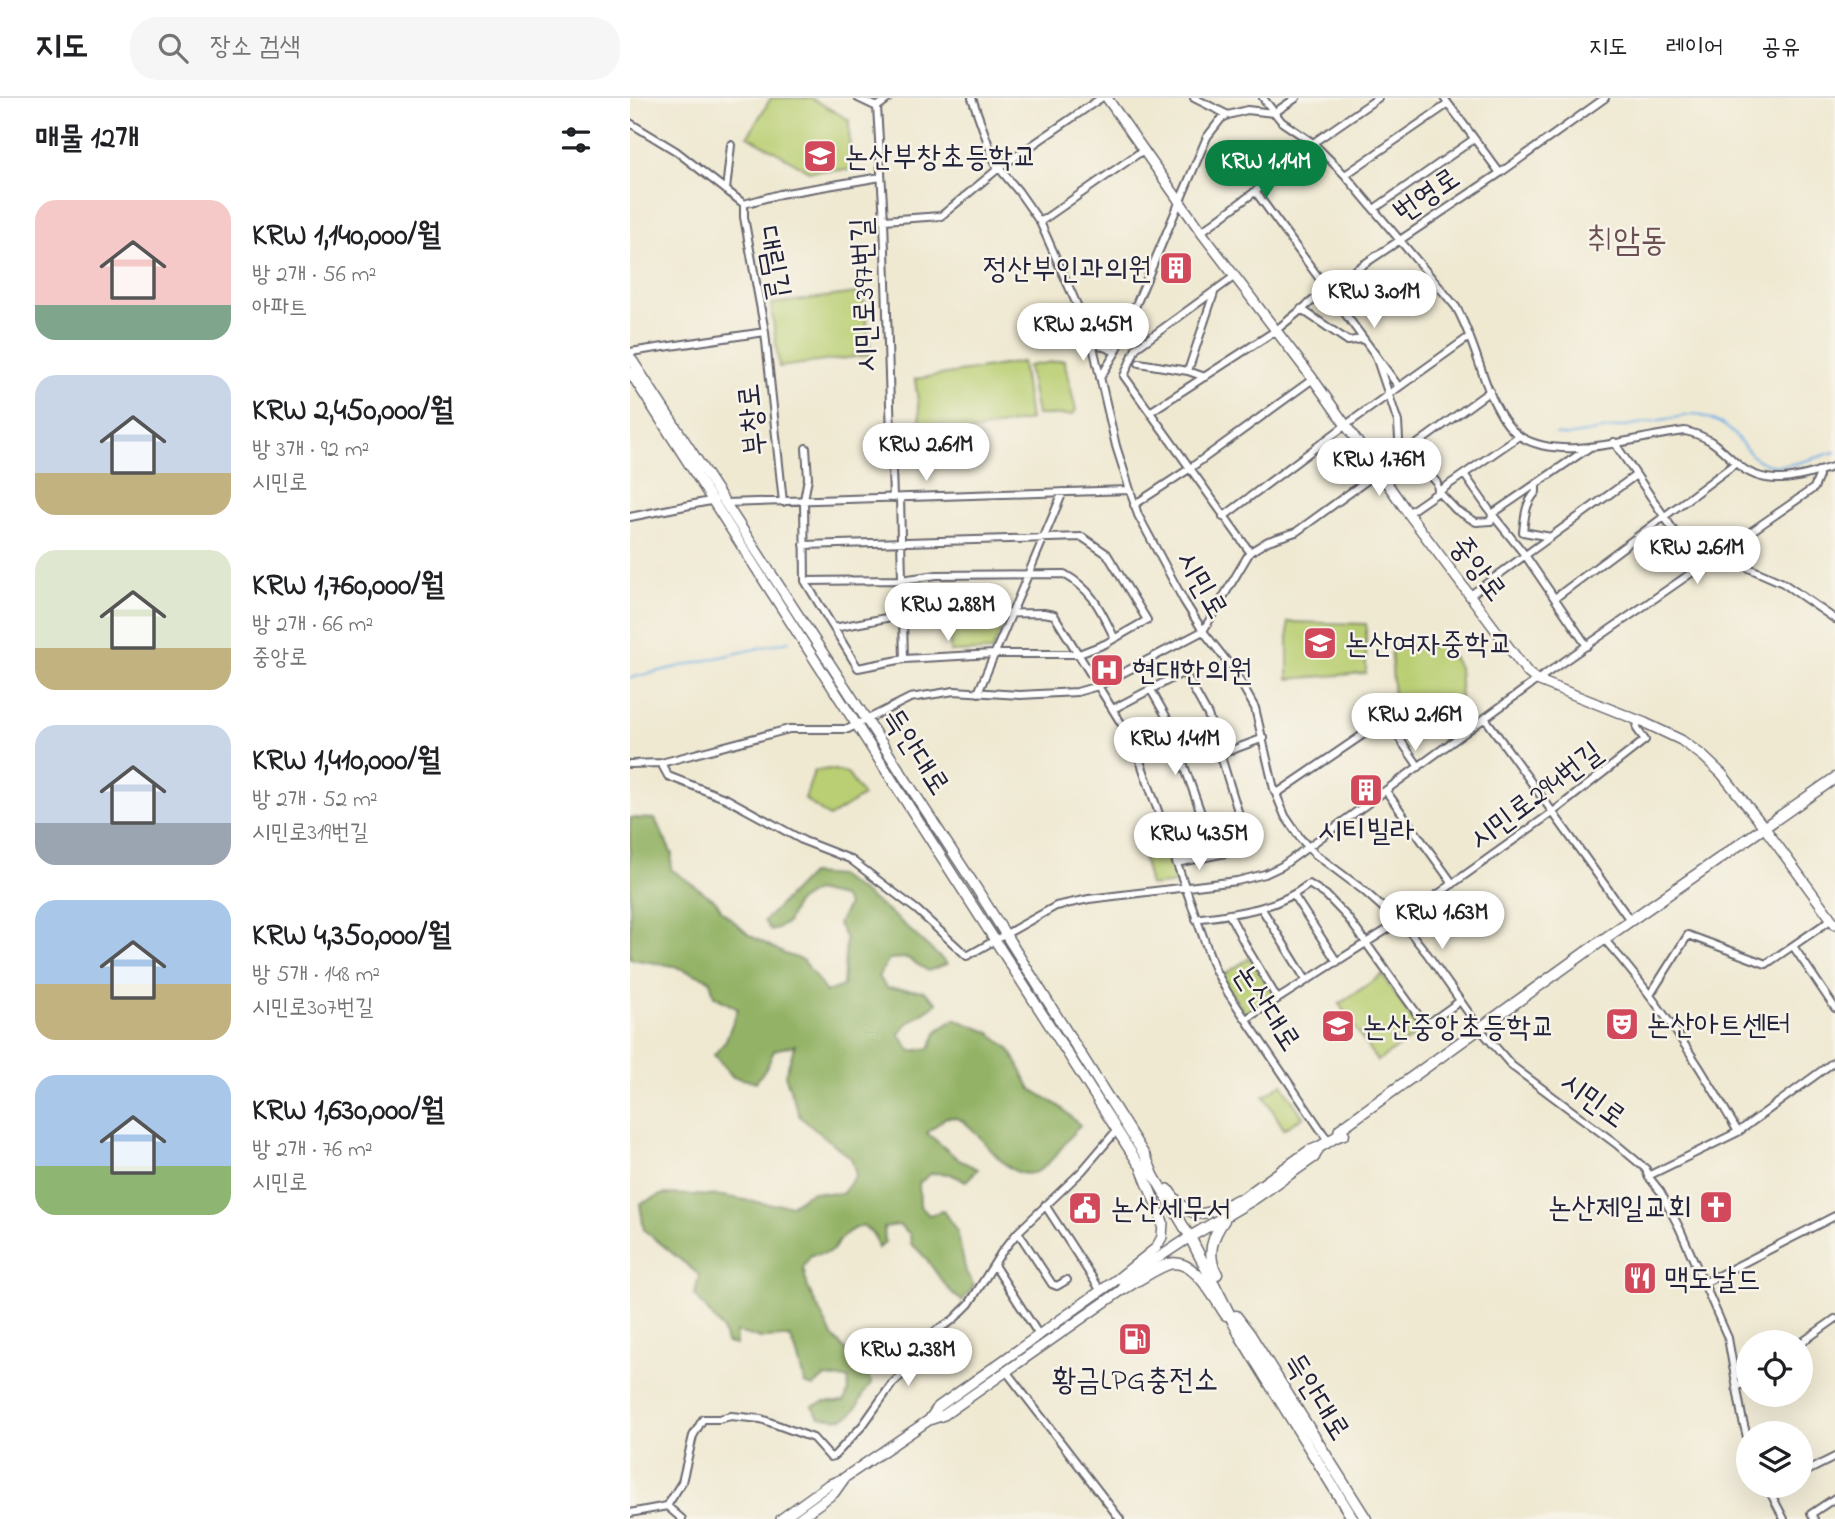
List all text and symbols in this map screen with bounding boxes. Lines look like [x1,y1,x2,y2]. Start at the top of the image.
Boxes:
search box [130,17,620,80]
text: 지도 [35,24,88,72]
icon: search [154,29,192,67]
text: 장소 검색 [210,29,300,67]
text: 지도 [1589,31,1627,66]
text: 레이어 [1665,31,1723,66]
text: 공유 [1761,31,1800,66]
text: 매물 12개 [35,118,139,162]
icon: filters [557,121,595,159]
school or university icon: 논산부창초등학교 [801,137,839,175]
place label: 논산부창초등학교 [844,137,1037,181]
pin: KRW 1.14M [1186,140,1346,200]
text: KRW 1.14M [1221,146,1311,179]
street label: 번영로 [1385,158,1470,235]
text: KRW 1,140,000/월 [252,215,441,259]
street label: 시민로397번길 [841,217,891,373]
district label: 취암동 [1587,218,1667,266]
street label: 대림길 [744,223,800,302]
icon: home [91,228,175,312]
place label: 정산부인과의원 [983,249,1152,293]
building icon: 정산부인과의원 [1157,249,1195,287]
text: 방 2개 · 56 m² [252,259,376,292]
pin: KRW 3.01M [1294,271,1454,330]
text: KRW 3.01M [1328,276,1420,309]
text: 아파트 [252,292,308,325]
pin: KRW 2.45M [1003,303,1163,363]
text: KRW 2.45M [1033,309,1133,342]
street label: 부창로 [728,381,780,458]
text: KRW 2,450,000/월 [252,390,454,434]
icon: home [91,403,175,487]
pin: KRW 2.61M [846,424,1006,483]
text: KRW 2.61M [879,429,973,462]
text: 방 3개 · 92 m² [252,434,369,467]
pin: KRW 1.76M [1299,438,1459,498]
text: KRW 1.76M [1332,444,1426,477]
text: 시민로 [252,467,308,500]
pin: KRW 2.61M [1617,526,1777,586]
street label: 중앙로 [1437,528,1516,612]
text: KRW 2.61M [1650,532,1744,565]
street label: 시민로 [1163,543,1238,628]
text: KRW 1,760,000/월 [252,565,445,609]
icon: home [91,578,175,662]
pin: KRW 2.88M [868,584,1028,643]
text: KRW 2.88M [901,589,995,622]
text: 방 2개 · 66 m² [252,609,373,642]
school or university icon: 논산여자중학교 [1301,624,1339,662]
place label: 논산여자중학교 [1344,624,1513,668]
text: 중앙로 [252,642,308,675]
hospital icon: 현대한의원 [1088,651,1126,689]
place label: 현대한의원 [1132,651,1253,695]
pin: KRW 2.16M [1335,694,1495,753]
text: KRW 2.16M [1368,699,1462,732]
street label: 득안대로 [870,700,959,805]
pin: KRW 1.41M [1095,718,1255,777]
text: KRW 1.41M [1130,723,1220,756]
street label: 시민로294번길 [1461,733,1613,862]
text: KRW 1,410,000/월 [252,740,441,784]
icon: home [91,753,175,837]
building icon: 시티빌라 [1347,771,1385,809]
text: 방 2개 · 52 m² [252,784,378,817]
place label: 시티빌라 [1318,811,1414,855]
pin: KRW 4.35M [1119,812,1279,872]
text: 시민로319번길 [252,817,368,850]
text: KRW 4.35M [1150,818,1248,851]
pin: KRW 1.63M [1362,892,1522,951]
text: KRW 1.63M [1395,897,1489,930]
text: KRW 4,350,000/월 [252,915,451,959]
icon: home [91,928,175,1012]
street label: 논산대로 [1221,956,1310,1061]
text: 방 5개 · 148 m² [252,959,380,992]
text: 시민로307번길 [252,992,373,1025]
theatre icon: 논산아트센터 [1603,1005,1641,1043]
place label: 논산아트센터 [1646,1005,1791,1049]
school or university icon: 논산중앙초등학교 [1319,1007,1357,1045]
place label: 논산중앙초등학교 [1362,1007,1555,1051]
street label: 시민로 [1550,1062,1634,1141]
text: KRW 1,630,000/월 [252,1090,445,1134]
icon: home [91,1103,175,1187]
text: 방 2개 · 76 m² [252,1134,373,1167]
text: 시민로 [252,1167,308,1200]
place label: 논산제일교회 [1547,1188,1692,1232]
church icon: 논산제일교회 [1697,1188,1735,1226]
public building icon: 논산세무서 [1066,1189,1104,1227]
place label: 논산세무서 [1110,1189,1231,1233]
restaurant icon: 맥도날드 [1621,1259,1659,1297]
place label: 맥도날드 [1664,1259,1761,1303]
fuel station icon: 황금LPG충전소 [1116,1320,1154,1358]
pin: KRW 2.38M [828,1328,988,1388]
map controls [1736,1330,1813,1498]
button: locate [1736,1330,1813,1407]
text: KRW 2.38M [860,1334,956,1367]
street label: 득안대로 [1271,1345,1360,1450]
place label: 황금LPG충전소 [1052,1360,1218,1404]
button: layers [1736,1421,1813,1498]

